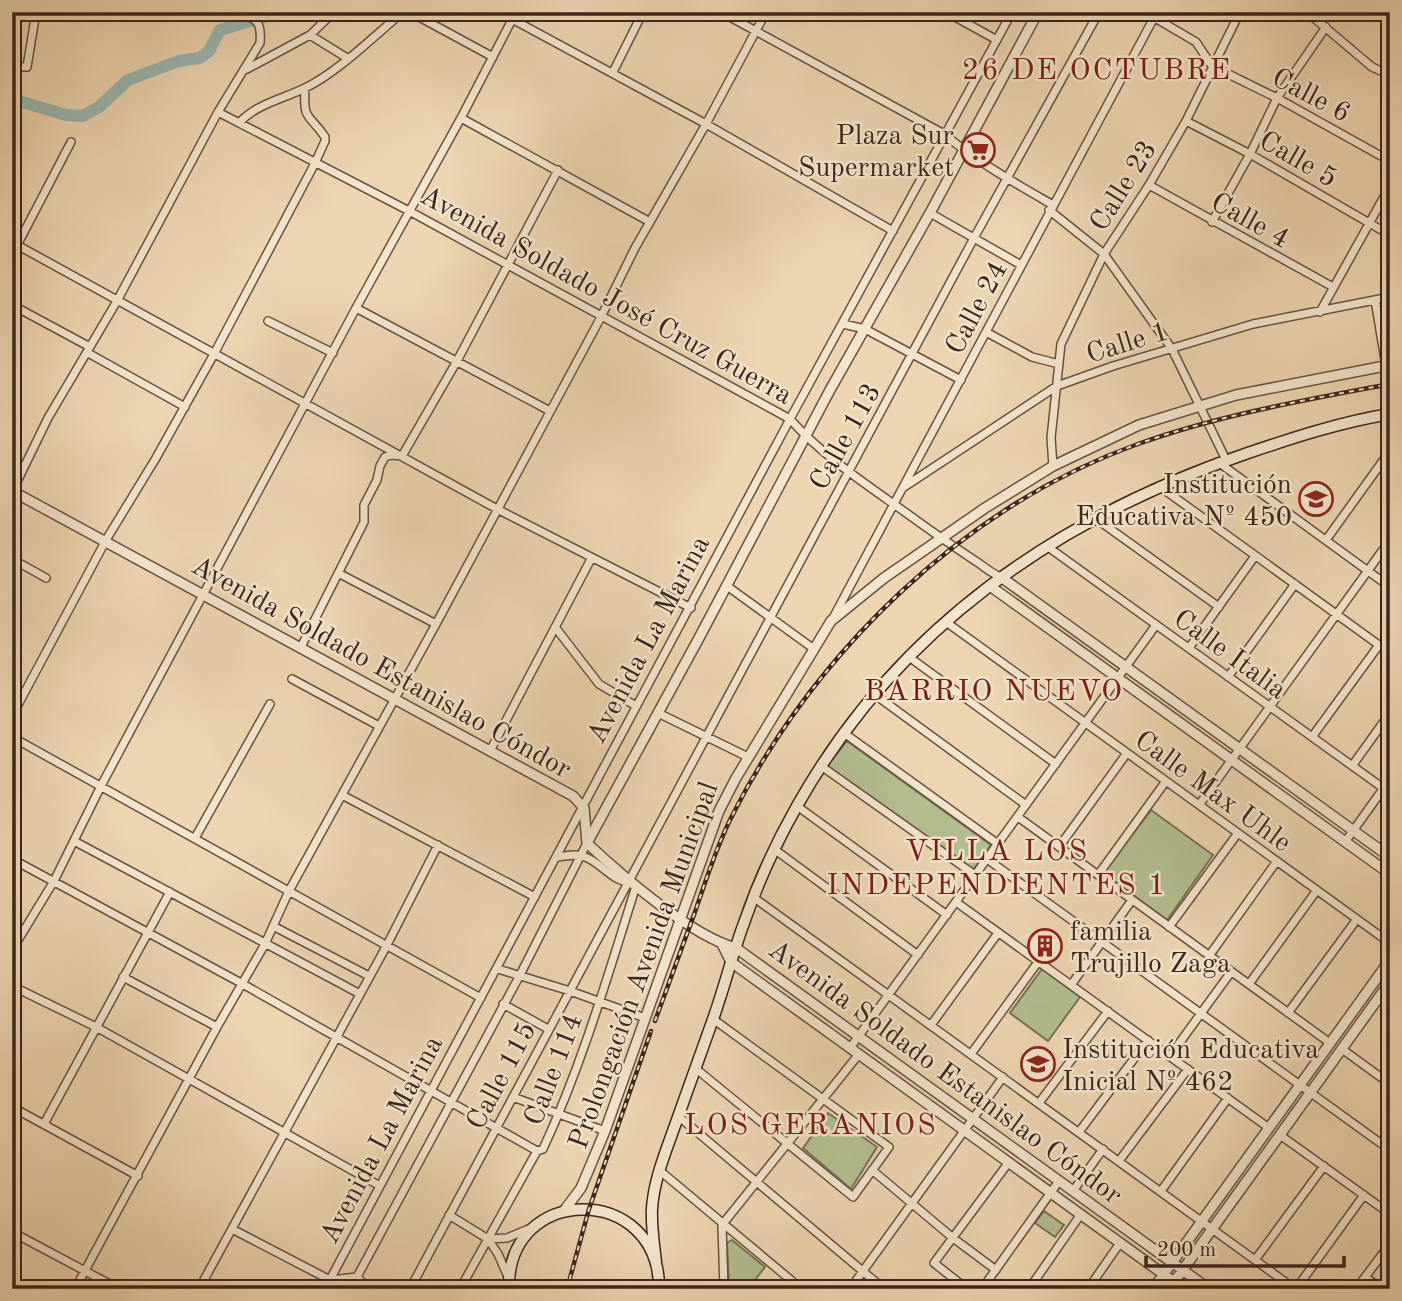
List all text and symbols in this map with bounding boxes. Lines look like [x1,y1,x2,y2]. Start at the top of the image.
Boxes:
district label: 26 DE OCTUBRE [962,56,1232,86]
street label: Calle 6 [1267,64,1355,129]
place label: Plaza Sur Supermarket [798,123,954,183]
street label: Calle 5 [1254,127,1341,194]
supermarket icon: Plaza Sur Supermarket [959,131,997,169]
street label: Calle 23 [1086,136,1163,237]
street label: Avenida Soldado José Cruz Guerra [415,182,796,411]
street label: Calle 4 [1206,189,1293,254]
street label: Calle 24 [942,257,1014,360]
street label: Calle 1 [1083,318,1172,370]
street label: Calle 113 [806,379,887,495]
place label: Institución Educativa Nº 450 [1075,472,1292,532]
school or university icon: Institución Educativa Nº 450 [1297,480,1335,518]
street label: Avenida La Marina [583,532,716,749]
street label: Avenida Soldado Estanislao Cóndor [186,552,575,785]
street label: Calle Italia [1168,605,1291,706]
district label: BARRIO NUEVO [864,677,1124,707]
street label: Calle Max Uhle [1129,727,1296,858]
street label: Prolongación Avenida Municipal [565,779,724,1153]
district label: VILLA LOS INDEPENDIENTES 1 [827,837,1167,901]
place label: familia Trujillo Zaga [1070,919,1231,979]
building icon: familia Trujillo Zaga [1026,927,1064,965]
street label: Avenida Soldado Estanislao Cóndor [762,936,1126,1211]
street label: Calle 114 [521,1010,589,1130]
street label: Calle 115 [463,1018,543,1135]
street label: Avenida La Marina [316,1032,449,1249]
place label: Institución Educativa Inicial Nº 462 [1062,1037,1319,1097]
school or university icon: Institución Educativa Inicial Nº 462 [1019,1045,1057,1083]
district label: LOS GERANIOS [684,1111,938,1141]
scale bar [1146,1224,1344,1268]
text: 200 m [1157,1240,1216,1261]

